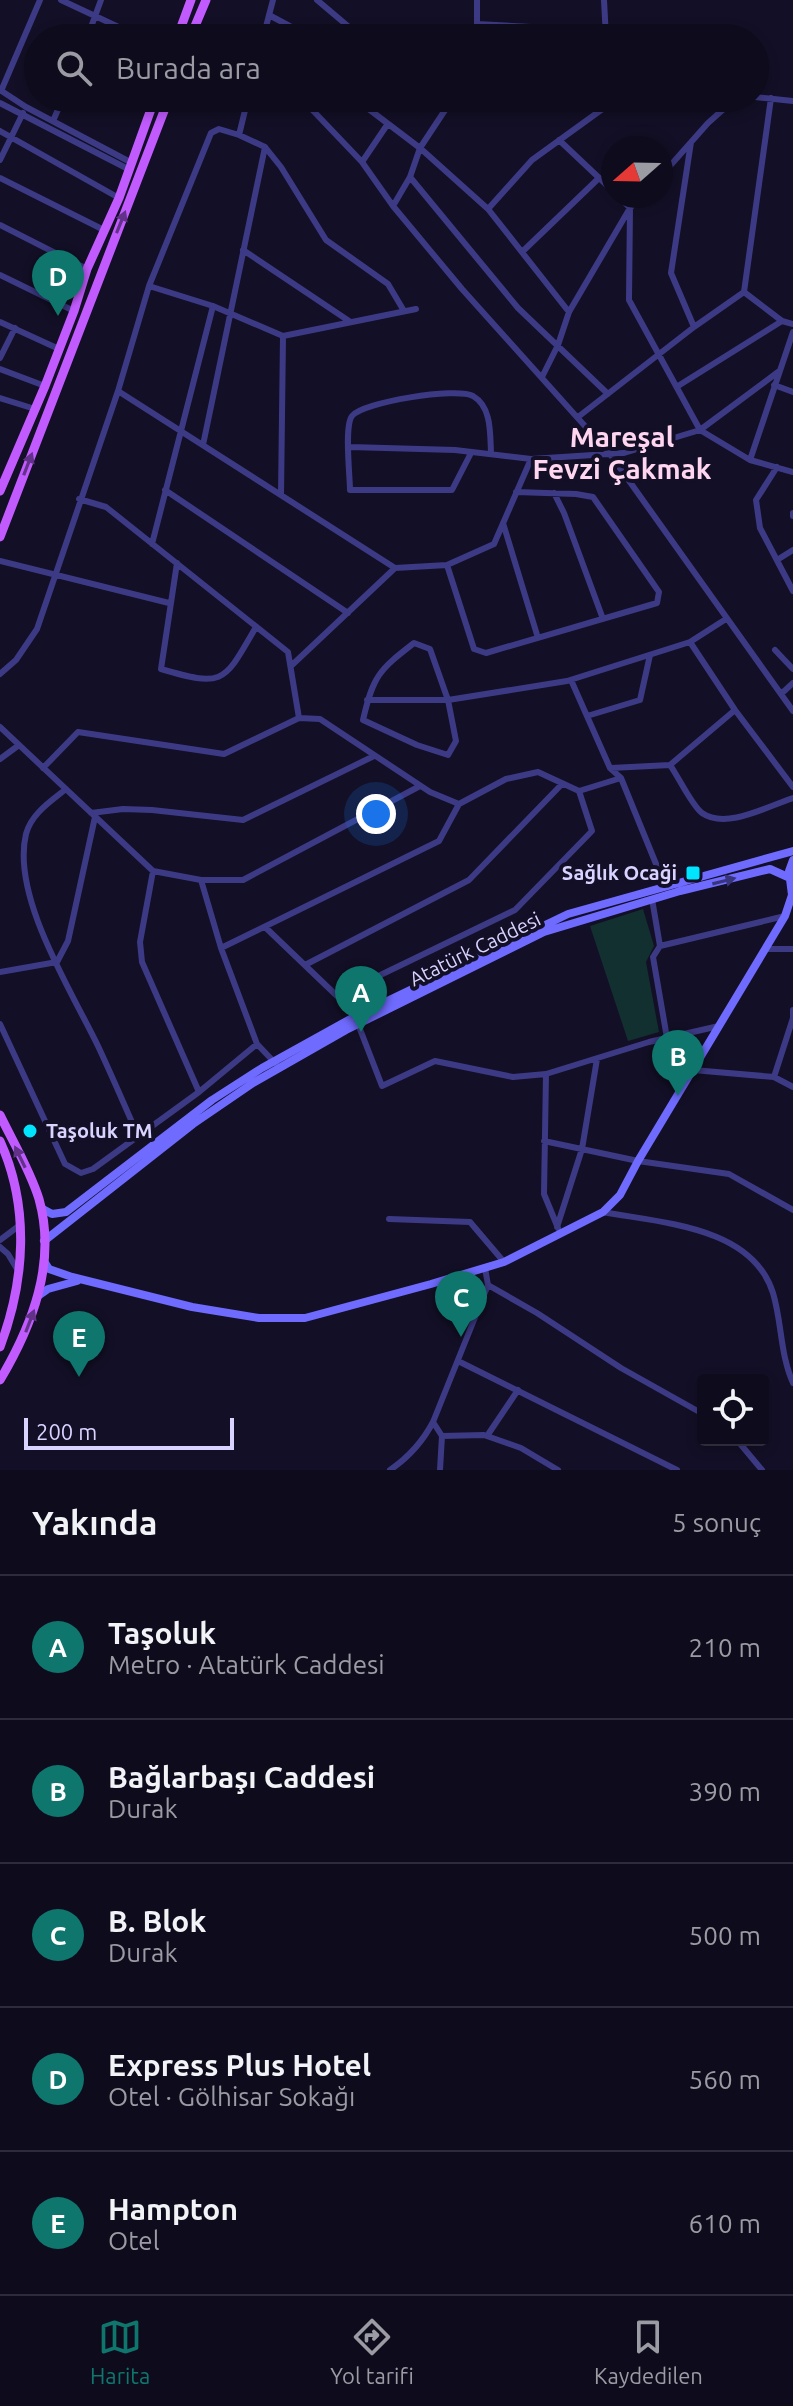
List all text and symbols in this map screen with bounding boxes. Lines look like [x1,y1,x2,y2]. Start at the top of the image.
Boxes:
search box [24,24,769,112]
icon: search [52,46,96,90]
text: Burada ara [116,51,261,85]
north arrow [601,136,673,208]
one-way arrow [115,210,128,234]
pin: D [32,250,84,316]
district label: Mareşal Fevzi Çakmak [532,421,712,485]
one-way arrow [22,452,35,476]
your location [356,794,396,834]
place label: Sağlık Ocaği [562,861,677,884]
marker: Sağlık Ocaği [684,864,702,882]
one-way arrow [712,874,737,886]
street label: Atatürk Caddesi [405,907,544,990]
pin: A [335,966,387,1032]
pin: B [652,1030,704,1096]
place label: Taşoluk TM [46,1119,153,1142]
marker: Taşoluk TM [21,1122,39,1140]
one-way arrow [13,1146,27,1169]
pin: C [435,1271,487,1337]
one-way arrow [24,1309,37,1333]
pin: E [53,1311,105,1377]
map controls [697,1374,769,1446]
button: locate [697,1374,769,1446]
scale bar [24,1414,234,1450]
text: 200 m [36,1419,97,1444]
text: Yakında [32,1503,157,1541]
text: 5 sonuç [672,1508,761,1537]
text: Taşoluk [108,1616,216,1650]
text: A [49,1633,67,1662]
text: 210 m [689,1633,761,1662]
text: Metro · Atatürk Caddesi [108,1650,385,1679]
text: Bağlarbaşı Caddesi [108,1760,375,1794]
text: B [49,1777,67,1806]
text: 390 m [689,1777,761,1806]
text: Durak [108,1794,178,1823]
text: B. Blok [108,1904,206,1938]
text: C [50,1921,66,1950]
text: 500 m [689,1921,761,1950]
text: Durak [108,1938,178,1967]
text: Express Plus Hotel [108,2048,371,2082]
text: D [49,2065,67,2094]
text: 560 m [689,2065,761,2094]
text: Otel · Gölhisar Sokağı [108,2082,355,2111]
text: Hampton [108,2192,238,2226]
text: E [50,2209,66,2238]
text: 610 m [689,2209,761,2238]
text: Otel [108,2226,160,2255]
tab: Harita [90,2315,150,2388]
tab: Yol tarifi [330,2315,414,2388]
tab: Kaydedilen [594,2315,703,2388]

